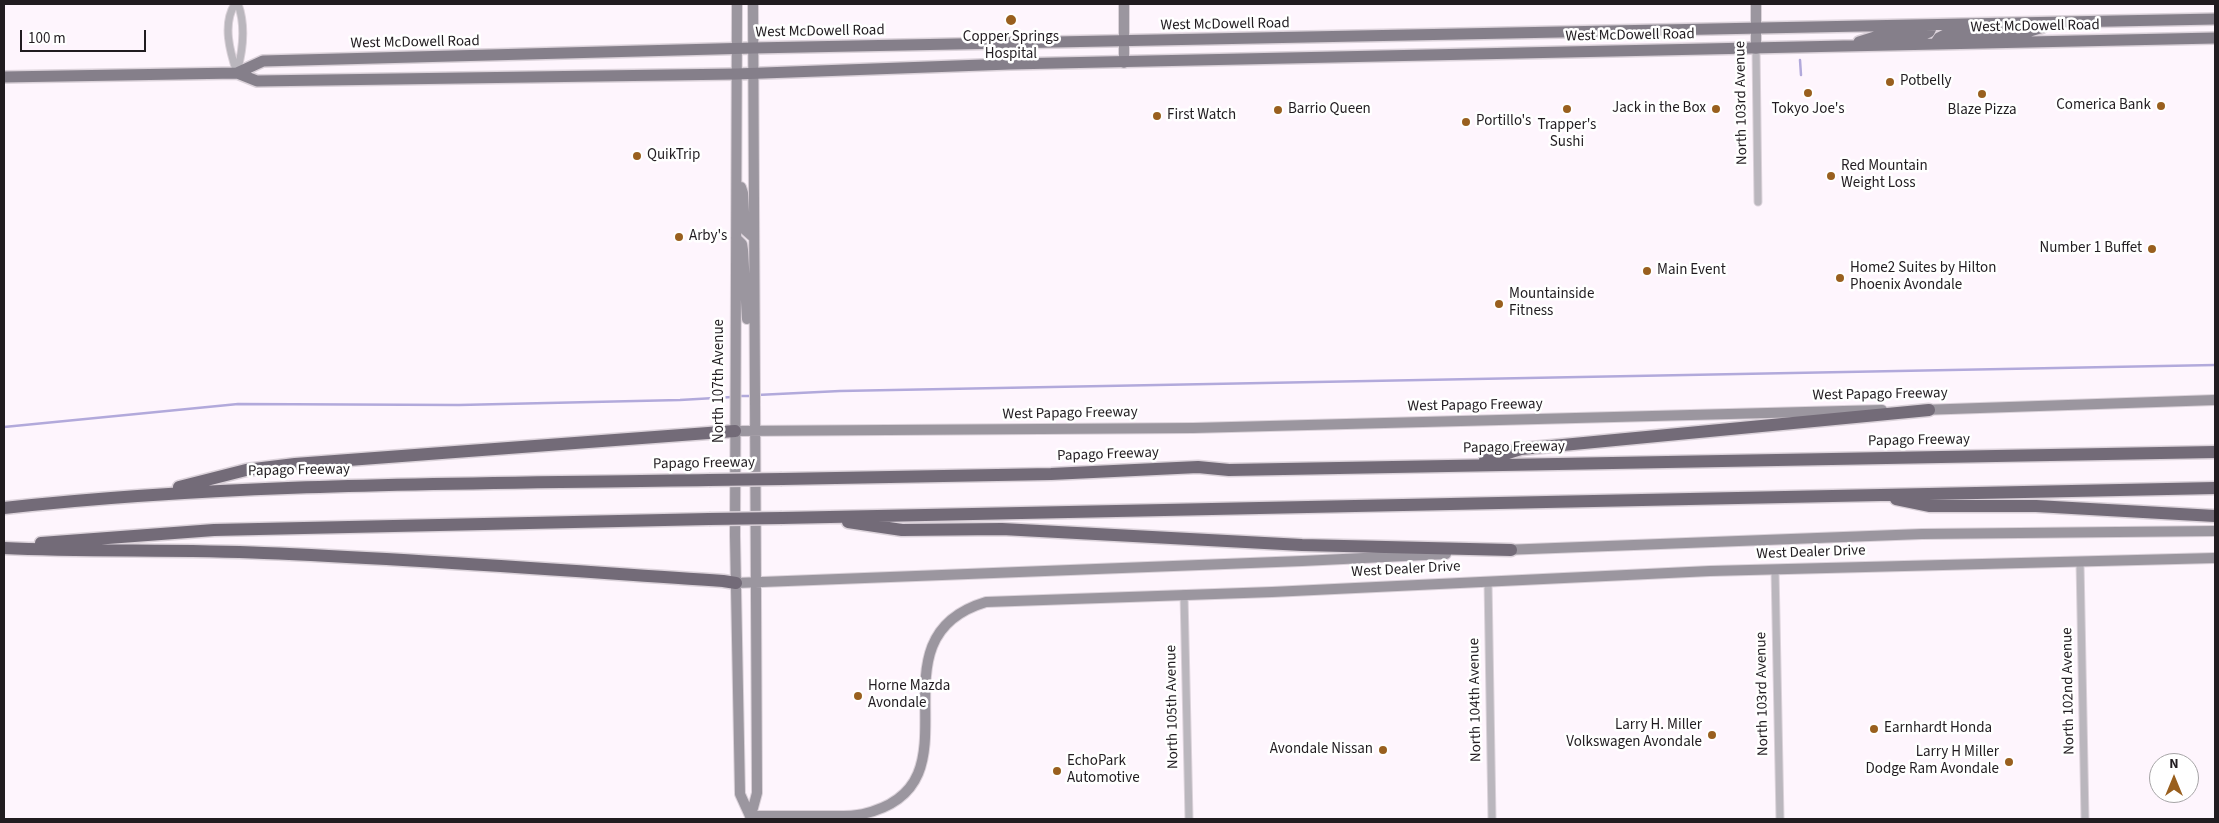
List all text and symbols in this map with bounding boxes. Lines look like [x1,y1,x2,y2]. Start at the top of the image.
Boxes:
marker: Copper Springs Hospital [1004,13,1018,27]
street label: West McDowell Road [1160,15,1290,35]
street label: West McDowell Road [1970,17,2100,37]
scale bar [22,20,149,52]
street label: West McDowell Road [755,22,885,42]
street label: West McDowell Road [1565,26,1695,46]
text: 100 m [28,28,66,49]
place label: Copper Springs Hospital [963,29,1059,64]
street label: West McDowell Road [350,33,480,53]
street label: North 103rd Avenue [1732,41,1752,165]
place label: Potbelly [1900,73,1951,91]
marker: Potbelly [1884,76,1896,88]
marker: Tokyo Joe's [1802,87,1814,99]
marker: Blaze Pizza [1976,88,1988,100]
place label: Comerica Bank [2056,97,2151,115]
place label: Jack in the Box [1612,100,1706,118]
marker: Comerica Bank [2155,100,2167,112]
place label: Barrio Queen [1288,101,1371,119]
place label: Tokyo Joe's [1771,101,1845,119]
place label: Blaze Pizza [1947,102,2017,120]
marker: Trapper's Sushi [1561,103,1573,115]
marker: Jack in the Box [1710,103,1722,115]
marker: Barrio Queen [1272,104,1284,116]
place label: First Watch [1167,107,1236,125]
marker: First Watch [1151,110,1163,122]
place label: Portillo's [1476,113,1531,131]
marker: Portillo's [1460,116,1472,128]
place label: Trapper's Sushi [1538,117,1596,152]
place label: QuikTrip [647,147,700,165]
marker: QuikTrip [631,150,643,162]
place label: Red Mountain Weight Loss [1841,158,1928,193]
marker: Red Mountain Weight Loss [1825,170,1837,182]
place label: Arby's [689,228,727,246]
marker: Arby's [673,231,685,243]
place label: Number 1 Buffet [2039,240,2142,258]
marker: Number 1 Buffet [2146,243,2158,255]
place label: Home2 Suites by Hilton Phoenix Avondale [1850,260,1996,295]
place label: Main Event [1657,262,1726,280]
marker: Main Event [1641,265,1653,277]
marker: Home2 Suites by Hilton Phoenix Avondale [1834,272,1846,284]
place label: Mountainside Fitness [1509,286,1594,321]
marker: Mountainside Fitness [1493,298,1505,310]
street label: North 107th Avenue [711,319,729,443]
street label: West Papago Freeway [1812,385,1948,405]
street label: West Papago Freeway [1407,396,1543,416]
street label: West Papago Freeway [1002,404,1138,424]
street label: Papago Freeway [1868,431,1970,451]
street label: Papago Freeway [1463,438,1565,458]
street label: Papago Freeway [1057,444,1159,466]
street label: Papago Freeway [653,454,755,474]
street label: Papago Freeway [248,461,350,481]
street label: West Dealer Drive [1756,542,1866,564]
street label: West Dealer Drive [1351,558,1461,582]
street label: North 102nd Avenue [2059,627,2079,755]
street label: North 103rd Avenue [1753,632,1773,756]
street label: North 104th Avenue [1466,638,1486,762]
street label: North 105th Avenue [1163,645,1183,769]
place label: Horne Mazda Avondale [868,678,950,713]
marker: Horne Mazda Avondale [852,690,864,702]
place label: Larry H. Miller Volkswagen Avondale [1566,717,1702,752]
place label: Earnhardt Honda [1884,720,1992,738]
marker: Earnhardt Honda [1868,723,1880,735]
marker: Larry H. Miller Volkswagen Avondale [1706,729,1718,741]
place label: Avondale Nissan [1270,741,1373,759]
marker: Avondale Nissan [1377,744,1389,756]
place label: Larry H Miller Dodge Ram Avondale [1866,744,1999,779]
place label: EchoPark Automotive [1067,753,1140,788]
north arrow [2149,753,2199,803]
text: N [2169,754,2179,774]
marker: Larry H Miller Dodge Ram Avondale [2003,756,2015,768]
marker: EchoPark Automotive [1051,765,1063,777]

